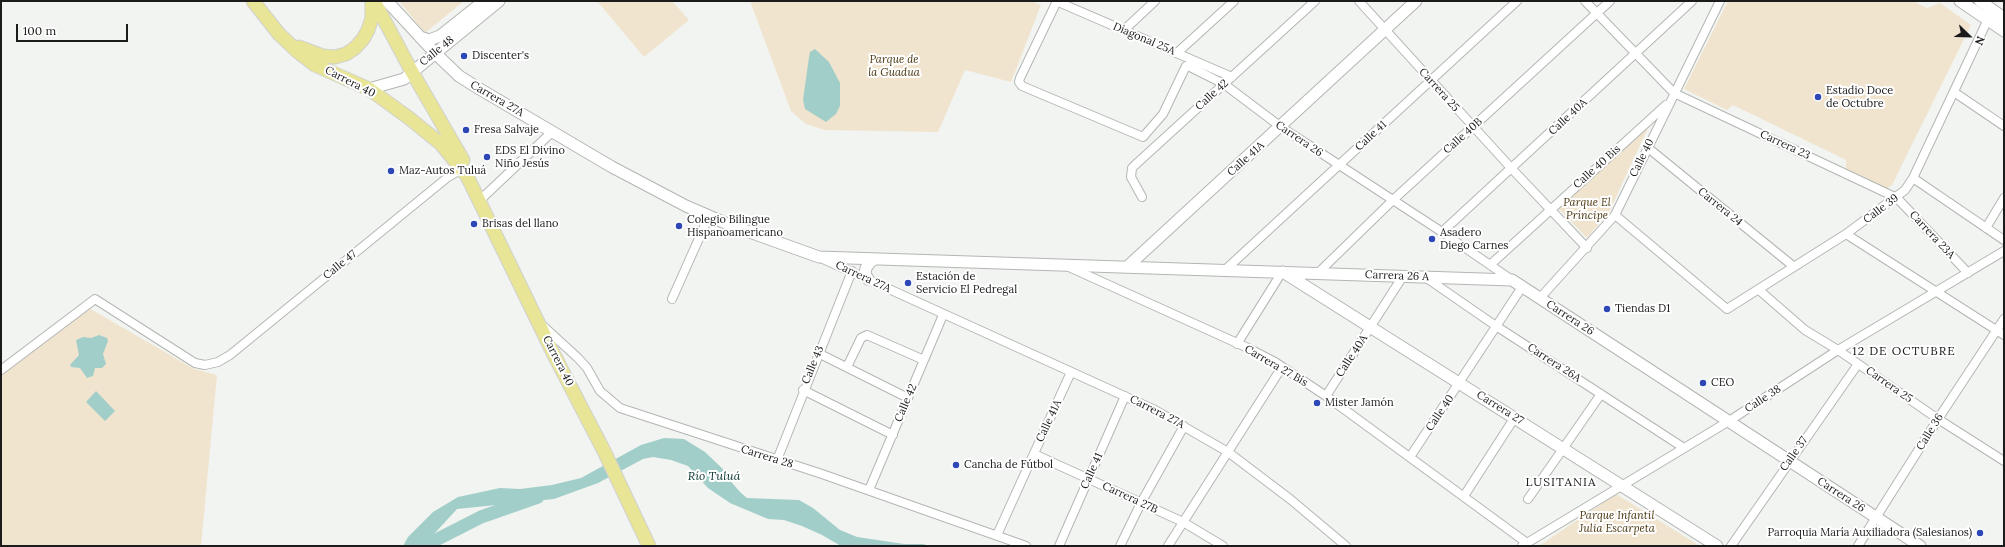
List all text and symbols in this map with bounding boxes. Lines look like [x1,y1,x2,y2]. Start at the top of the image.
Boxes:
scale bar [18,16,130,42]
north arrow [1949,16,1989,56]
street label: Diagonal 25A [1111,20,1177,58]
text: 100 m [23,23,56,38]
street label: Calle 48 [417,33,457,69]
text: N [1972,34,1988,47]
place label: Discenter's [472,49,529,63]
marker: Discenter's [459,51,469,61]
park label: Parque de la Guadua [868,53,920,79]
street label: Carrera 40 [323,64,377,100]
street label: Carrera 25 [1416,66,1462,114]
street label: Calle 42 [1193,77,1231,113]
street label: Carrera 27A [468,78,526,120]
place label: Estadio Doce de Octubre [1826,84,1893,110]
marker: Estadio Doce de Octubre [1813,92,1823,102]
street label: Calle 40A [1546,96,1590,138]
street label: Calle 40B [1441,115,1485,157]
street label: Carrera 26 [1273,118,1325,160]
street label: Calle 41 [1353,118,1389,154]
place label: Fresa Salvaje [474,123,539,137]
marker: Fresa Salvaje [461,125,471,135]
street label: Carrera 23 [1758,128,1812,162]
street label: Calle 40 [1627,137,1657,179]
street label: Calle 41A [1225,139,1267,179]
street label: Calle 40 Bis [1571,142,1623,192]
place label: EDS El Divino Niño Jesús [495,144,565,170]
marker: EDS El Divino Niño Jesús [482,152,492,162]
place label: Maz-Autos Tuluá [399,164,486,178]
marker: Maz-Autos Tuluá [386,166,396,176]
street label: Carrera 24 [1695,185,1745,229]
street label: Calle 39 [1861,191,1901,227]
park label: Parque El Príncipe [1563,196,1611,222]
street label: Carrera 23A [1906,208,1958,262]
place label: Colegio Bilingue Hispanoamericano [687,213,783,239]
place label: Brisas del llano [482,217,559,231]
marker: Brisas del llano [469,219,479,229]
marker: Colegio Bilingue Hispanoamericano [674,221,684,231]
place label: Asadero Diego Carnes [1440,226,1508,252]
marker: Asadero Diego Carnes [1427,234,1437,244]
street label: Calle 47 [321,248,359,282]
street label: Carrera 27A [833,258,893,296]
street label: Carrera 26 A [1365,268,1429,284]
place label: Estación de Servicio El Pedregal [916,270,1017,296]
marker: Estación de Servicio El Pedregal [903,278,913,288]
street label: Carrera 26 [1544,298,1596,338]
place label: Tiendas D1 [1615,302,1670,316]
marker: Tiendas D1 [1602,304,1612,314]
street label: Calle 40A [1333,332,1371,380]
street label: Carrera 40 [540,334,576,388]
street label: Carrera 26A [1525,341,1583,385]
street label: Carrera 27 Bis [1242,343,1310,389]
street label: Calle 43 [799,344,827,386]
district label: 12 DE OCTUBRE [1852,345,1956,359]
street label: Carrera 25 [1863,364,1915,406]
place label: CEO [1711,376,1734,390]
marker: CEO [1698,378,1708,388]
street label: Calle 42 [892,382,920,424]
street label: Calle 38 [1742,382,1784,416]
street label: Carrera 27 [1474,388,1526,428]
street label: Calle 40 [1423,392,1457,434]
street label: Carrera 27A [1127,393,1187,431]
place label: Mister Jamón [1325,396,1394,410]
street label: Calle 41A [1033,398,1065,444]
marker: Mister Jamón [1312,398,1322,408]
street label: Calle 36 [1914,411,1946,453]
street label: Calle 37 [1777,434,1811,474]
street label: Carrera 28 [739,443,795,471]
street label: Calle 41 [1078,451,1106,491]
place label: Cancha de Fútbol [964,458,1053,472]
marker: Cancha de Fútbol [951,460,961,470]
water label: Río Tuluá [688,470,740,484]
street label: Carrera 26 [1815,475,1867,515]
district label: LUSITANIA [1525,476,1597,490]
street label: Carrera 27B [1100,479,1160,517]
park label: Parque Infantil Julia Escarpeta [1579,509,1655,535]
place label: Parroquia María Auxiliadora (Salesianos) [1767,526,1972,540]
marker: Parroquia María Auxiliadora (Salesianos) [1975,528,1985,538]

